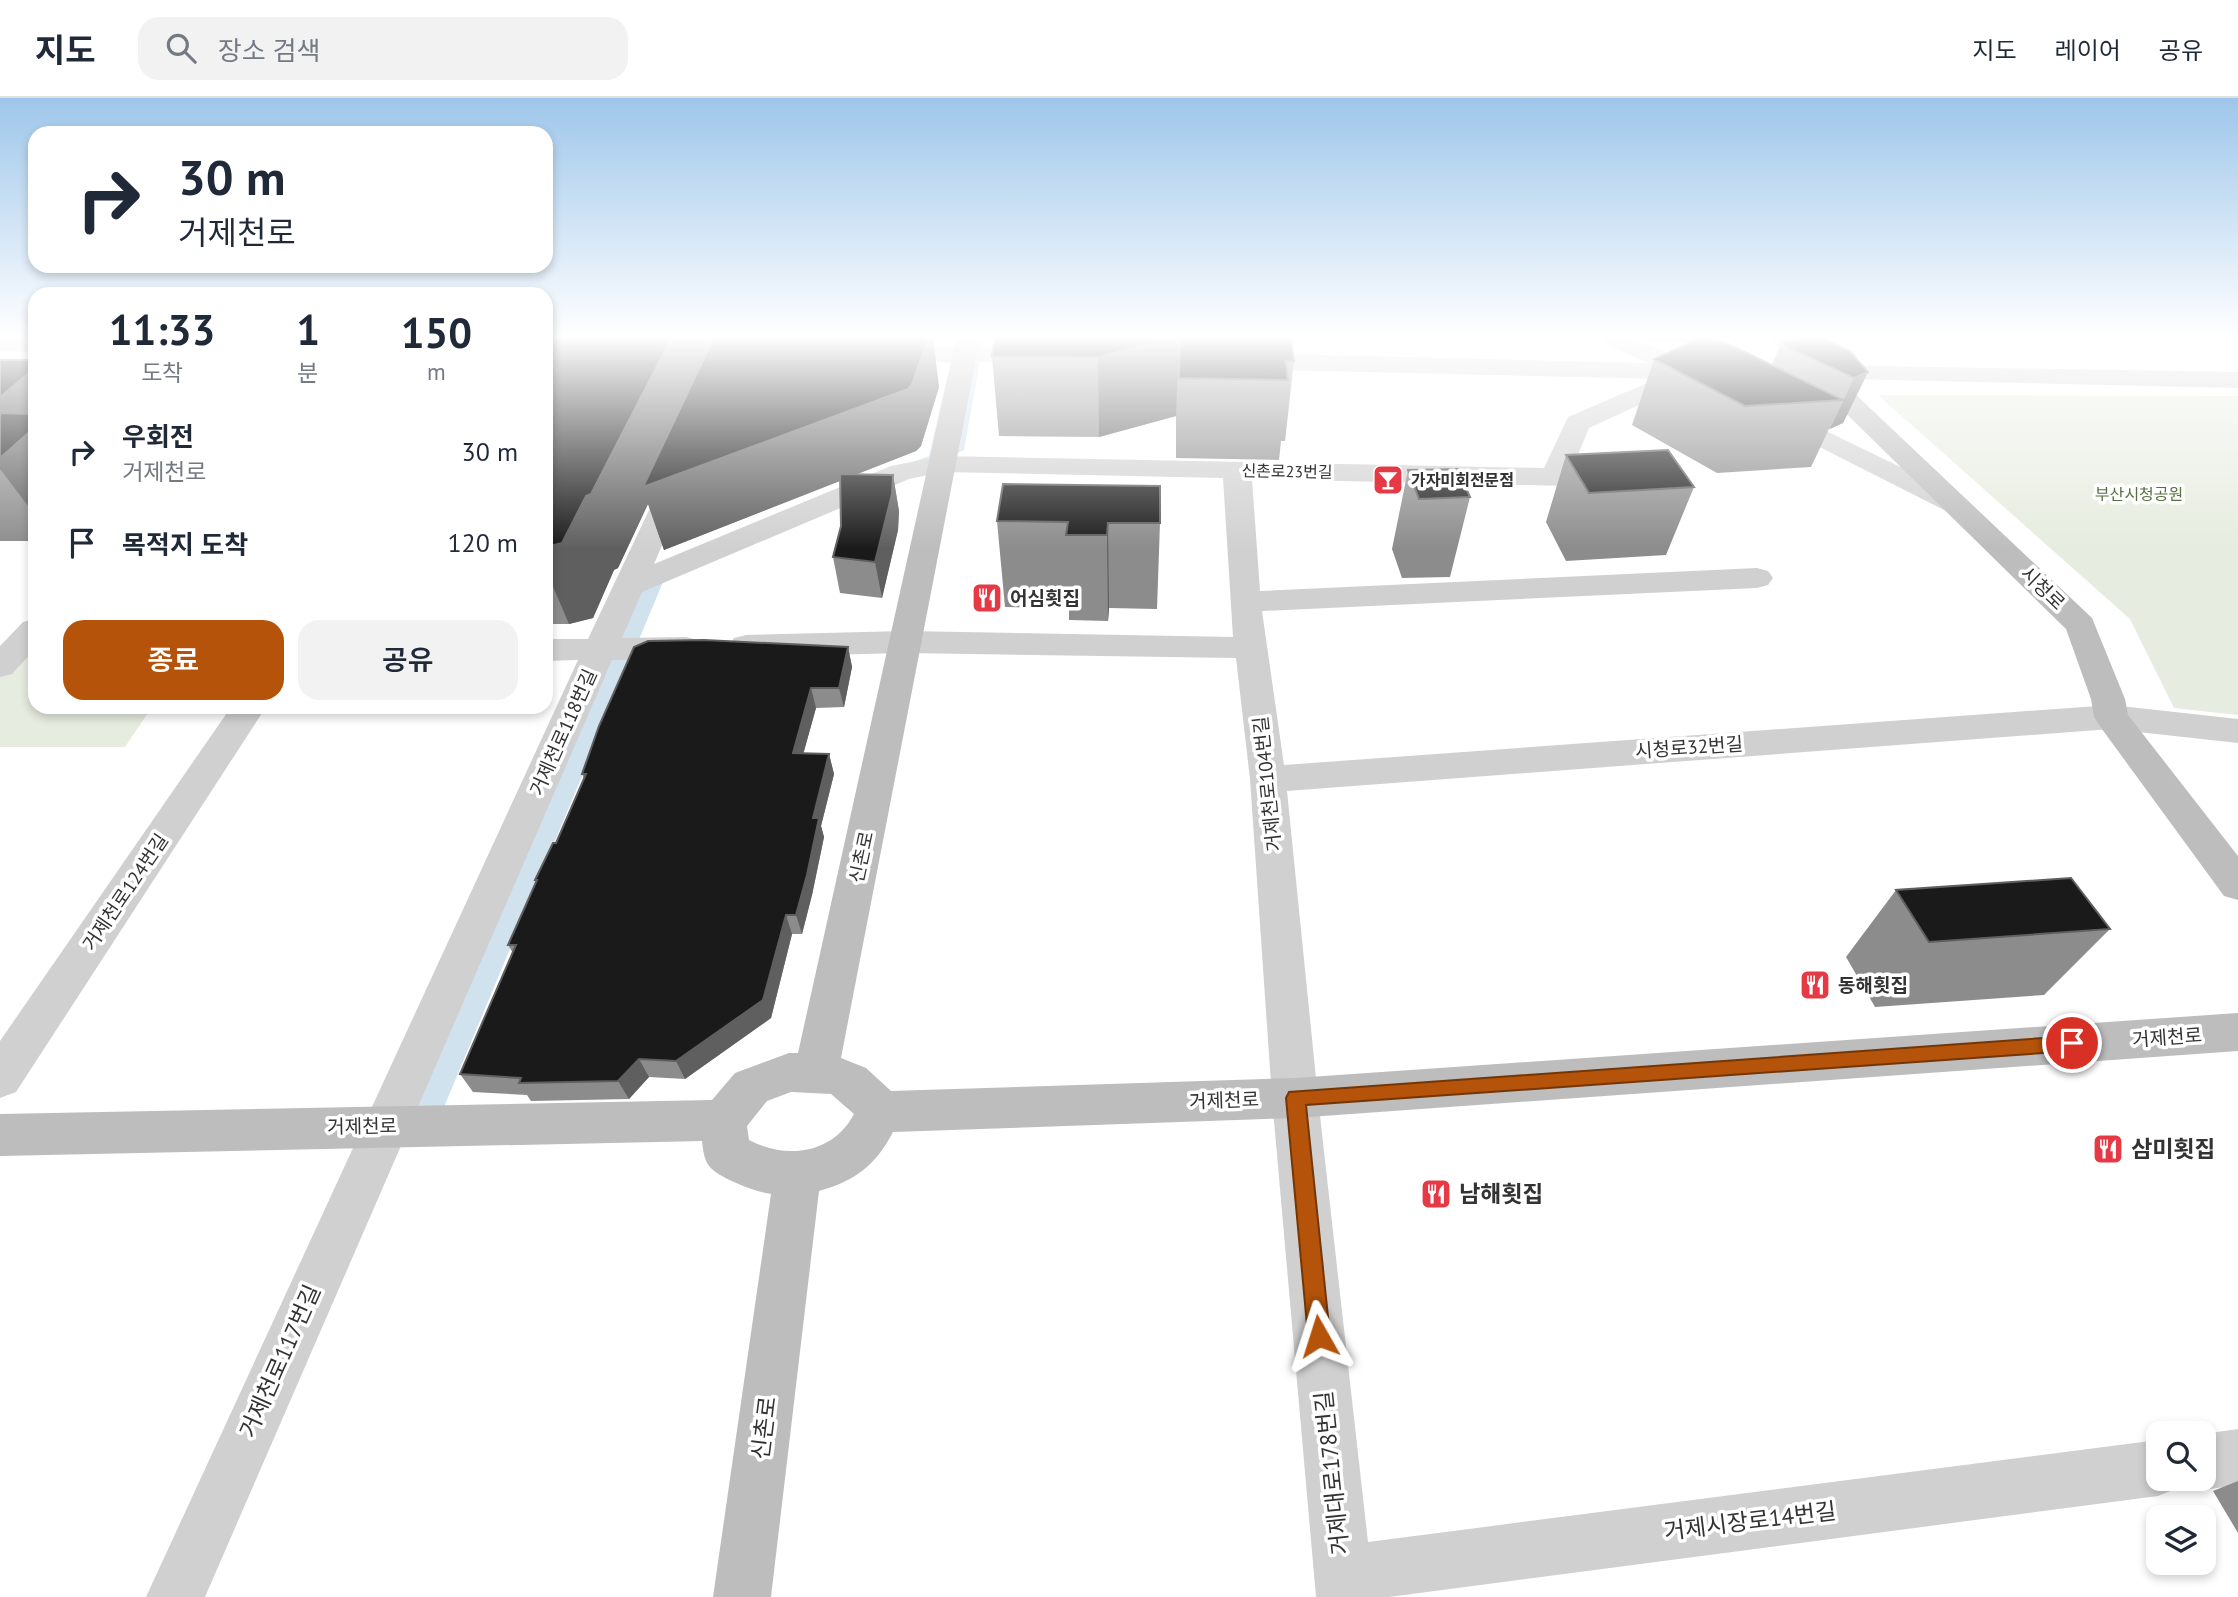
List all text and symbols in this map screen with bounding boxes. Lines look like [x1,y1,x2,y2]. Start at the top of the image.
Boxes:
search box [138,17,628,80]
text: 지도 [35,28,96,71]
icon: search [162,29,200,67]
text: 장소 검색 [218,34,320,67]
text: 지도 [1972,35,2017,66]
text: 레이어 [2055,35,2121,66]
text: 공유 [2159,35,2203,66]
text: 30 m [178,145,285,209]
icon: right [63,154,154,245]
text: 거제천로 [178,211,296,253]
text: 11:33 [109,302,215,357]
text: 1 [296,302,320,357]
text: 150 [401,305,472,360]
text: m [427,357,446,386]
text: 도착 [141,358,183,387]
text: 분 [297,358,319,387]
text: 우회전 [122,420,194,453]
icon: right [63,433,101,471]
text: 30 m [462,435,518,468]
text: 거제천로 [122,457,207,486]
street label: 신촌로23번길 [1241,460,1333,482]
bar icon: 가자미회전문점 [1371,463,1405,497]
place label: 가자미회전문점 [1411,470,1514,490]
park label: 부산시청공원 [2095,484,2183,504]
icon: arrive [63,524,101,562]
text: 120 m [447,526,518,559]
text: 목적지 도착 [122,528,248,561]
street label: 시청로 [2016,561,2070,615]
restaurant icon: 어심횟집 [970,581,1004,615]
place label: 어심횟집 [1010,586,1080,610]
button: 종료 [63,620,284,700]
button: 공유 [298,620,518,700]
street label: 거제천로118번길 [524,665,602,799]
street label: 거제천로104번길 [1248,715,1286,853]
street label: 시청로32번길 [1634,731,1744,763]
street label: 거제천로124번길 [77,829,173,955]
street label: 신촌로 [844,829,878,885]
restaurant icon: 동해횟집 [1798,968,1832,1002]
place label: 동해횟집 [1838,973,1908,997]
pin [2042,1013,2102,1073]
street label: 거제천로 [2131,1023,2203,1051]
icon: arrive [2053,1024,2091,1062]
street label: 거제천로 [1189,1087,1259,1113]
street label: 거제천로 [327,1113,397,1139]
restaurant icon: 삼미횟집 [2091,1132,2125,1166]
place label: 삼미횟집 [2131,1134,2216,1163]
restaurant icon: 남해횟집 [1419,1177,1453,1211]
place label: 남해횟집 [1459,1179,1544,1208]
street label: 거제천로117번길 [233,1280,326,1442]
position arrow [1282,1299,1356,1373]
street label: 거제대로178번길 [1308,1390,1355,1556]
street label: 신촌로 [745,1395,782,1461]
map controls [2146,1421,2216,1575]
button: search [2146,1421,2216,1491]
street label: 거제시장로14번길 [1662,1496,1838,1545]
button: layers [2146,1505,2216,1575]

